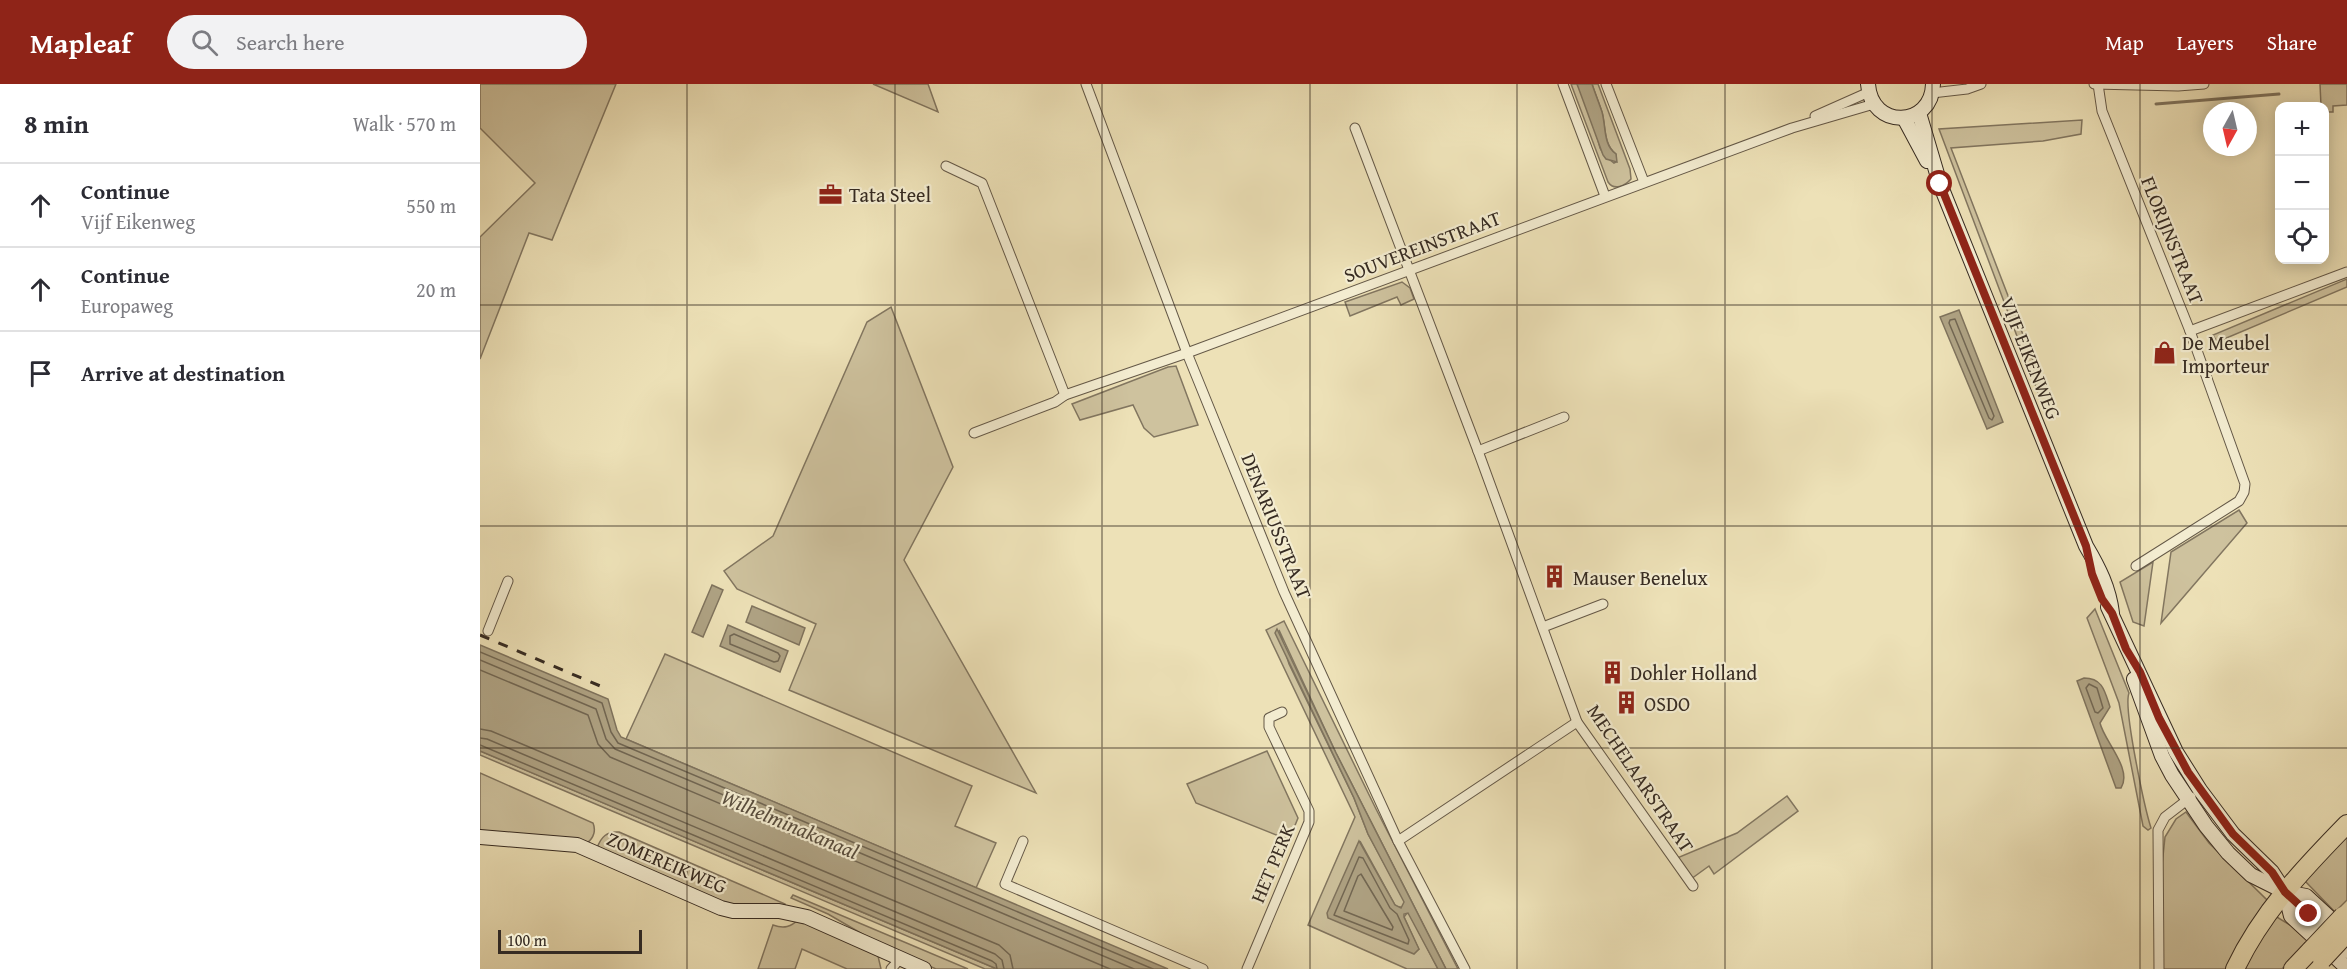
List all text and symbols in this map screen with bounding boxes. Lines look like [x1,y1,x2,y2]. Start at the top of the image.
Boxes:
search box [167,15,587,69]
text: Mapleaf [30,22,131,63]
icon: search [188,26,221,59]
text: Search here [236,26,345,58]
text: Map [2105,27,2144,58]
text: Layers [2177,27,2234,58]
text: Share [2267,27,2317,58]
north arrow [2203,102,2257,156]
map controls [2275,102,2329,264]
button: + [2275,102,2329,156]
text: 8 min [24,104,89,143]
text: Walk · 570 m [353,109,456,138]
button: − [2275,156,2329,210]
route start [1926,170,1952,196]
street label: FLORIJNSTRAAT [2134,172,2212,308]
text: Continue [81,175,170,207]
place label: Tata Steel [849,180,931,209]
office icon: Tata Steel [818,181,844,207]
icon: ahead [24,189,57,222]
text: 550 m [406,191,456,220]
street label: SOUVEREINSTRAAT [1339,203,1505,289]
text: Vijf Eikenweg [81,207,195,236]
button: locate [2275,210,2329,264]
text: Continue [81,259,170,291]
icon: ahead [24,273,57,306]
text: 20 m [416,275,456,304]
text: Europaweg [81,291,173,320]
street label: VIJF EIKENWEG [1993,292,2069,424]
place label: De Meubel Importeur [2182,328,2270,380]
shop icon: De Meubel Importeur [2151,340,2177,366]
icon: arrive [24,357,57,390]
text: Arrive at destination [81,357,285,389]
street label: DENARIUSSTRAAT [1235,449,1319,603]
place label: Mauser Benelux [1573,563,1708,592]
building icon: Mauser Benelux [1542,564,1568,590]
place label: Dohler Holland [1630,658,1758,687]
building icon: Dohler Holland [1599,659,1625,685]
place label: OSDO [1644,689,1690,718]
building icon: OSDO [1613,690,1639,716]
street label: MECHELAARSTRAAT [1581,698,1701,858]
water label: Wilhelminakanaal [717,781,863,867]
street label: HET PERK [1242,819,1302,907]
street label: ZOMEREIKWEG [603,824,732,900]
route end [2295,900,2321,926]
scale bar [498,927,642,954]
text: 100 m [507,928,547,952]

